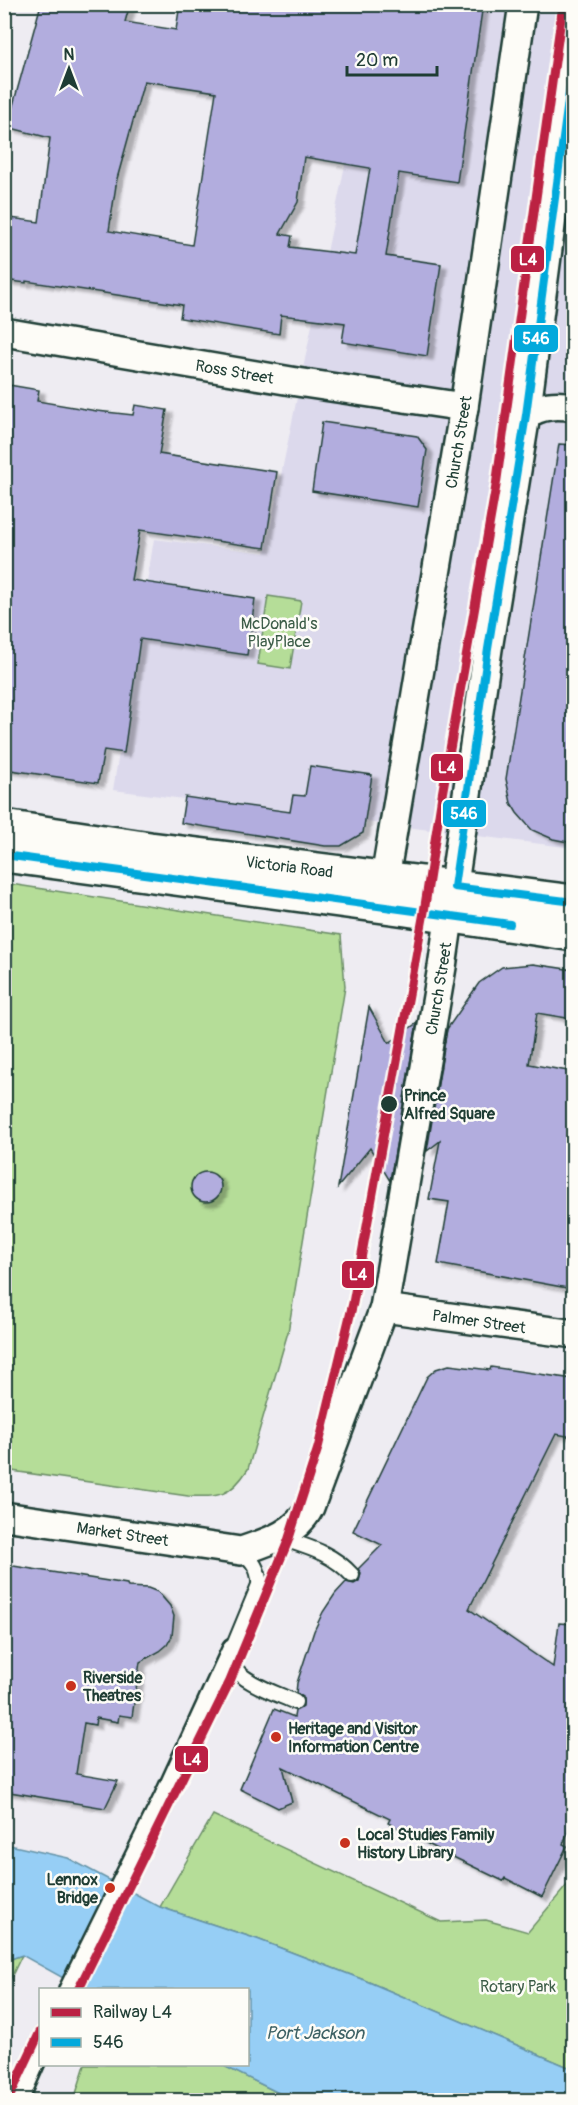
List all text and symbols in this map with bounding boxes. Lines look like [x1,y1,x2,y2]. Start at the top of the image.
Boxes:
north arrow [39,39,99,99]
scale bar [347,39,437,77]
text: N [64,45,75,65]
text: 20 m [356,49,398,72]
line badge: L4 [510,245,545,273]
text: L4 [519,250,538,270]
line badge: 546 [513,324,559,353]
text: 546 [522,329,550,349]
street label: Ross Street [194,356,276,389]
street label: Church Street [441,394,477,490]
park label: McDonald's PlayPlace [241,614,317,652]
line badge: L4 [430,753,464,782]
text: L4 [438,758,457,778]
line badge: 546 [442,799,487,828]
text: 546 [450,804,478,824]
street label: Victoria Road [244,852,334,883]
street label: Church Street [422,941,457,1037]
place label: Prince Alfred Square [404,1086,496,1124]
marker: Prince Alfred Square [379,1094,399,1114]
line badge: L4 [341,1260,375,1289]
text: L4 [349,1265,368,1285]
street label: Palmer Street [431,1306,528,1338]
street label: Market Street [75,1518,170,1551]
place label: Riverside Theatres [82,1668,143,1706]
marker: Riverside Theatres [64,1679,78,1693]
place label: Heritage and Visitor Information Centre [288,1719,420,1757]
marker: Heritage and Visitor Information Centre [269,1730,283,1744]
line badge: L4 [174,1745,209,1773]
text: L4 [183,1750,202,1770]
place label: Local Studies Family History Library [357,1825,494,1863]
marker: Local Studies Family History Library [338,1836,352,1850]
place label: Lennox Bridge [47,1870,99,1908]
marker: Lennox Bridge [103,1881,117,1895]
park label: Rotary Park [480,1977,556,1997]
legend [39,1988,249,2066]
text: Railway L4 [93,2001,173,2024]
water label: Port Jackson [266,2022,365,2045]
text: 546 [93,2031,124,2054]

